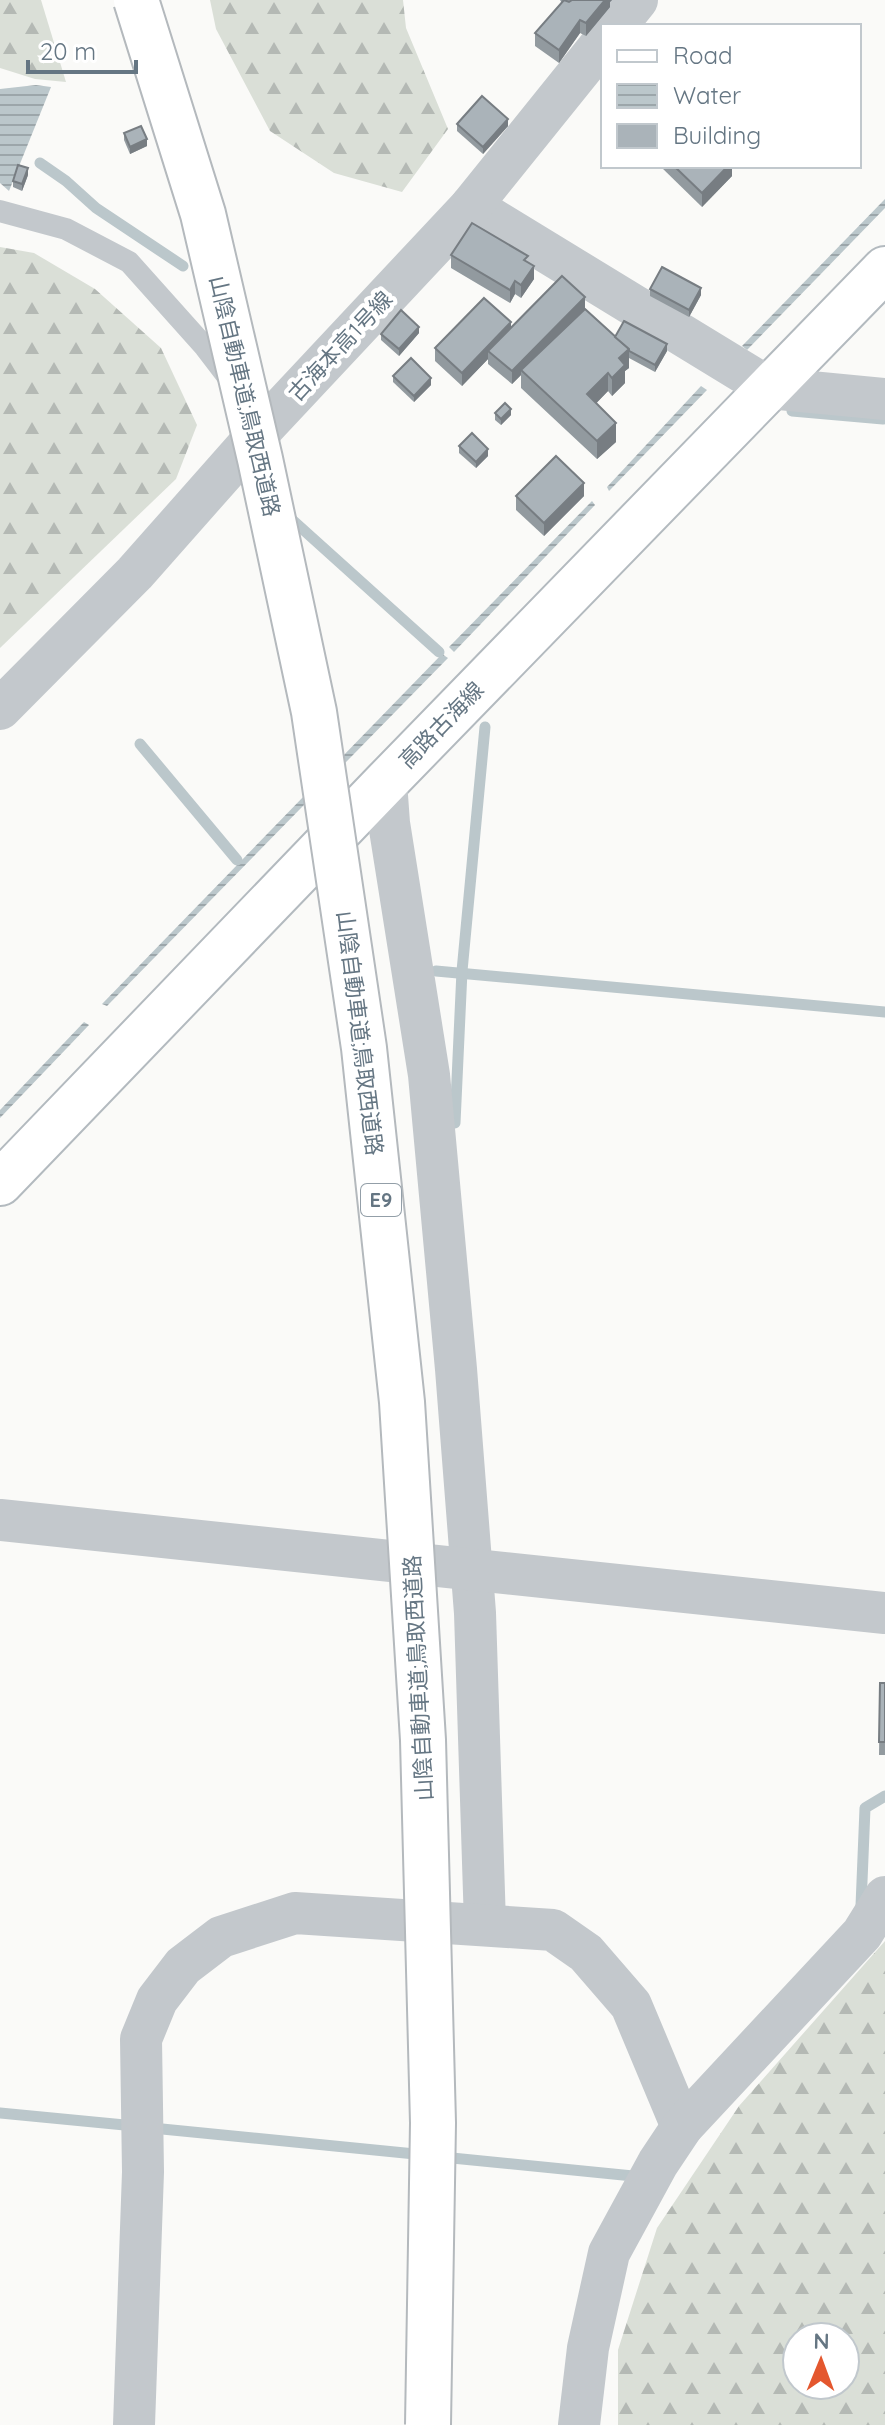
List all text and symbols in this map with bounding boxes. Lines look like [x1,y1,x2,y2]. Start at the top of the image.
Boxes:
scale bar [28,24,136,74]
legend [601,24,861,168]
text: 20 m [40,36,96,66]
text: Road [673,40,733,70]
text: Water [673,80,741,110]
text: Building [673,120,761,150]
street label: 山陰自動車道;鳥取西道路 [204,273,286,519]
street label: 古海本高1号線 [282,285,398,407]
street label: 高路古海線 [393,676,489,774]
street label: 山陰自動車道;鳥取西道路 [331,909,389,1157]
road number: E9 [361,1184,401,1216]
street label: 山陰自動車道;鳥取西道路 [398,1554,438,1802]
north arrow [781,2321,861,2401]
text: N [813,2327,830,2355]

